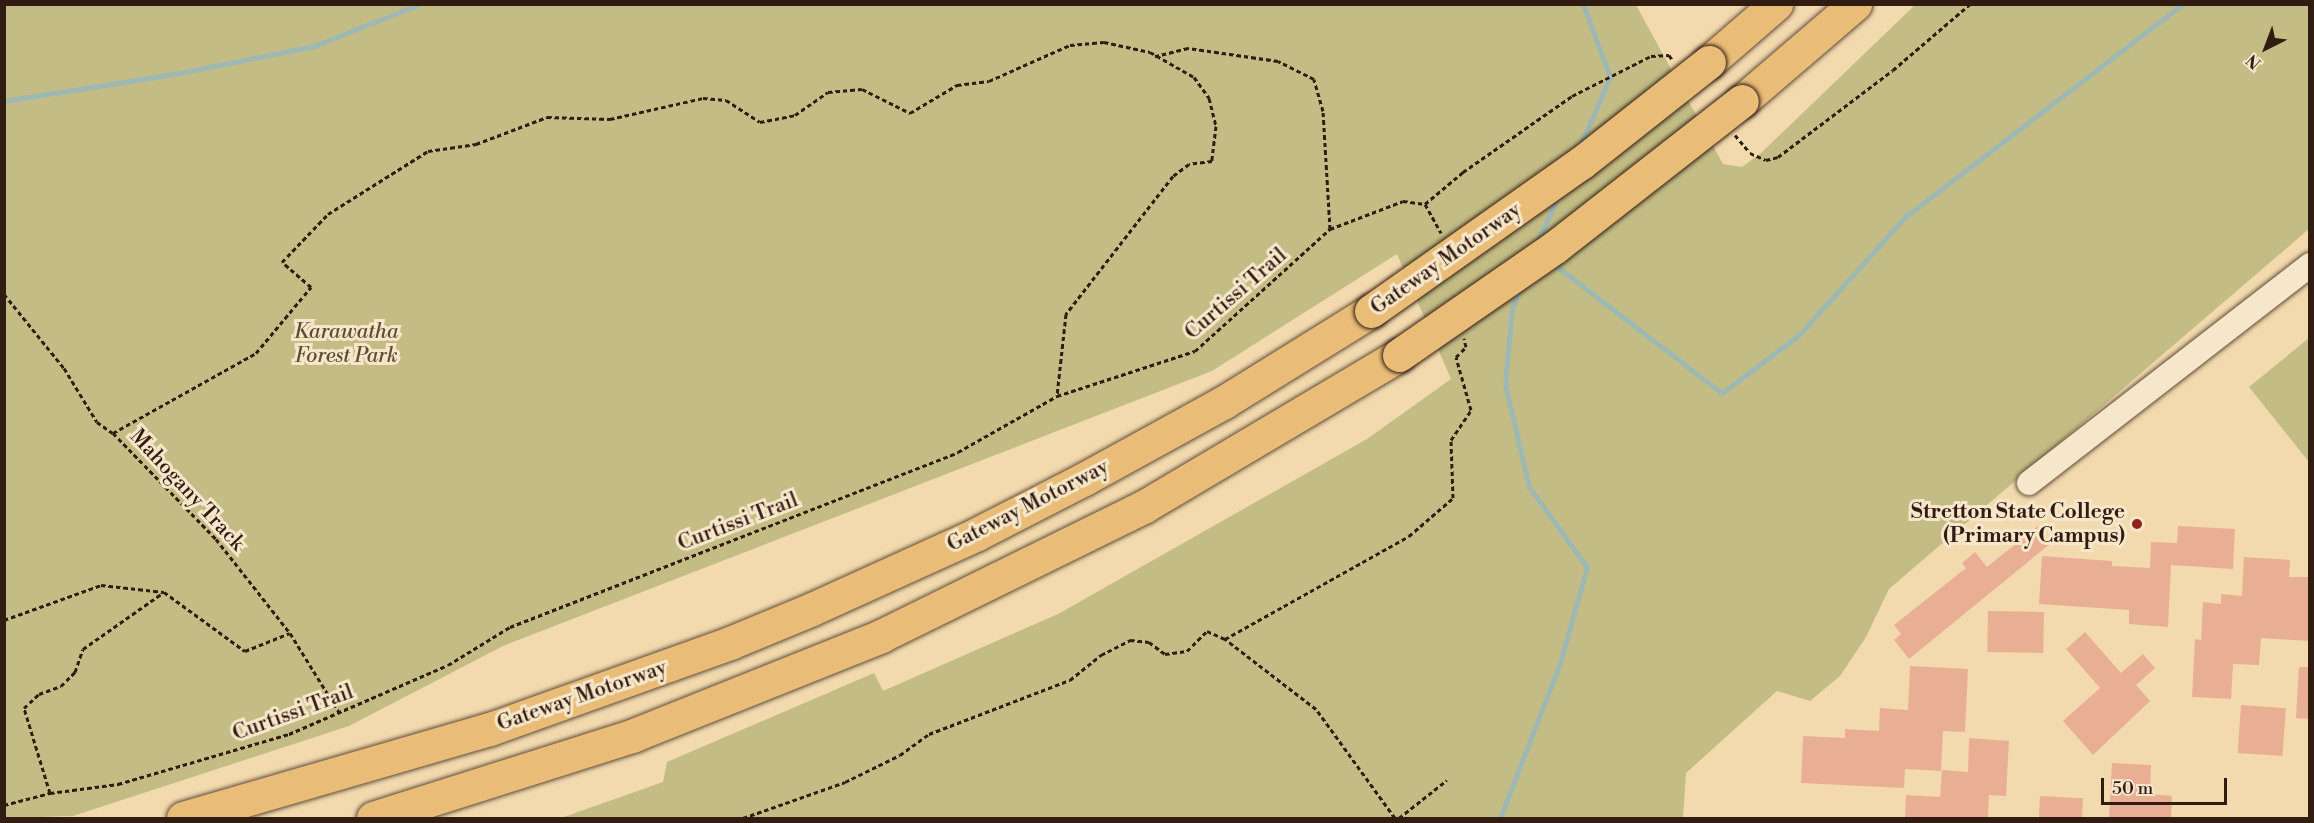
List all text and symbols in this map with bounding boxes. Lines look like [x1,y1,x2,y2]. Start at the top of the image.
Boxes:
north arrow [2236,18,2296,78]
text: N [2243,50,2265,73]
street label: Gateway Motorway [1366,198,1526,320]
street label: Curtissi Trail [1180,243,1292,345]
park label: Karawatha Forest Park [294,319,398,369]
street label: Mahogany Track [124,424,250,556]
street label: Gateway Motorway [943,454,1113,558]
street label: Curtissi Trail [674,488,802,556]
place label: Stretton State College (Primary Campus) [1911,499,2125,549]
marker: Stretton State College (Primary Campus) [2130,517,2144,531]
street label: Gateway Motorway [494,655,670,737]
street label: Curtissi Trail [229,679,357,747]
scale bar [2104,766,2230,804]
text: 50 m [2112,777,2153,800]

